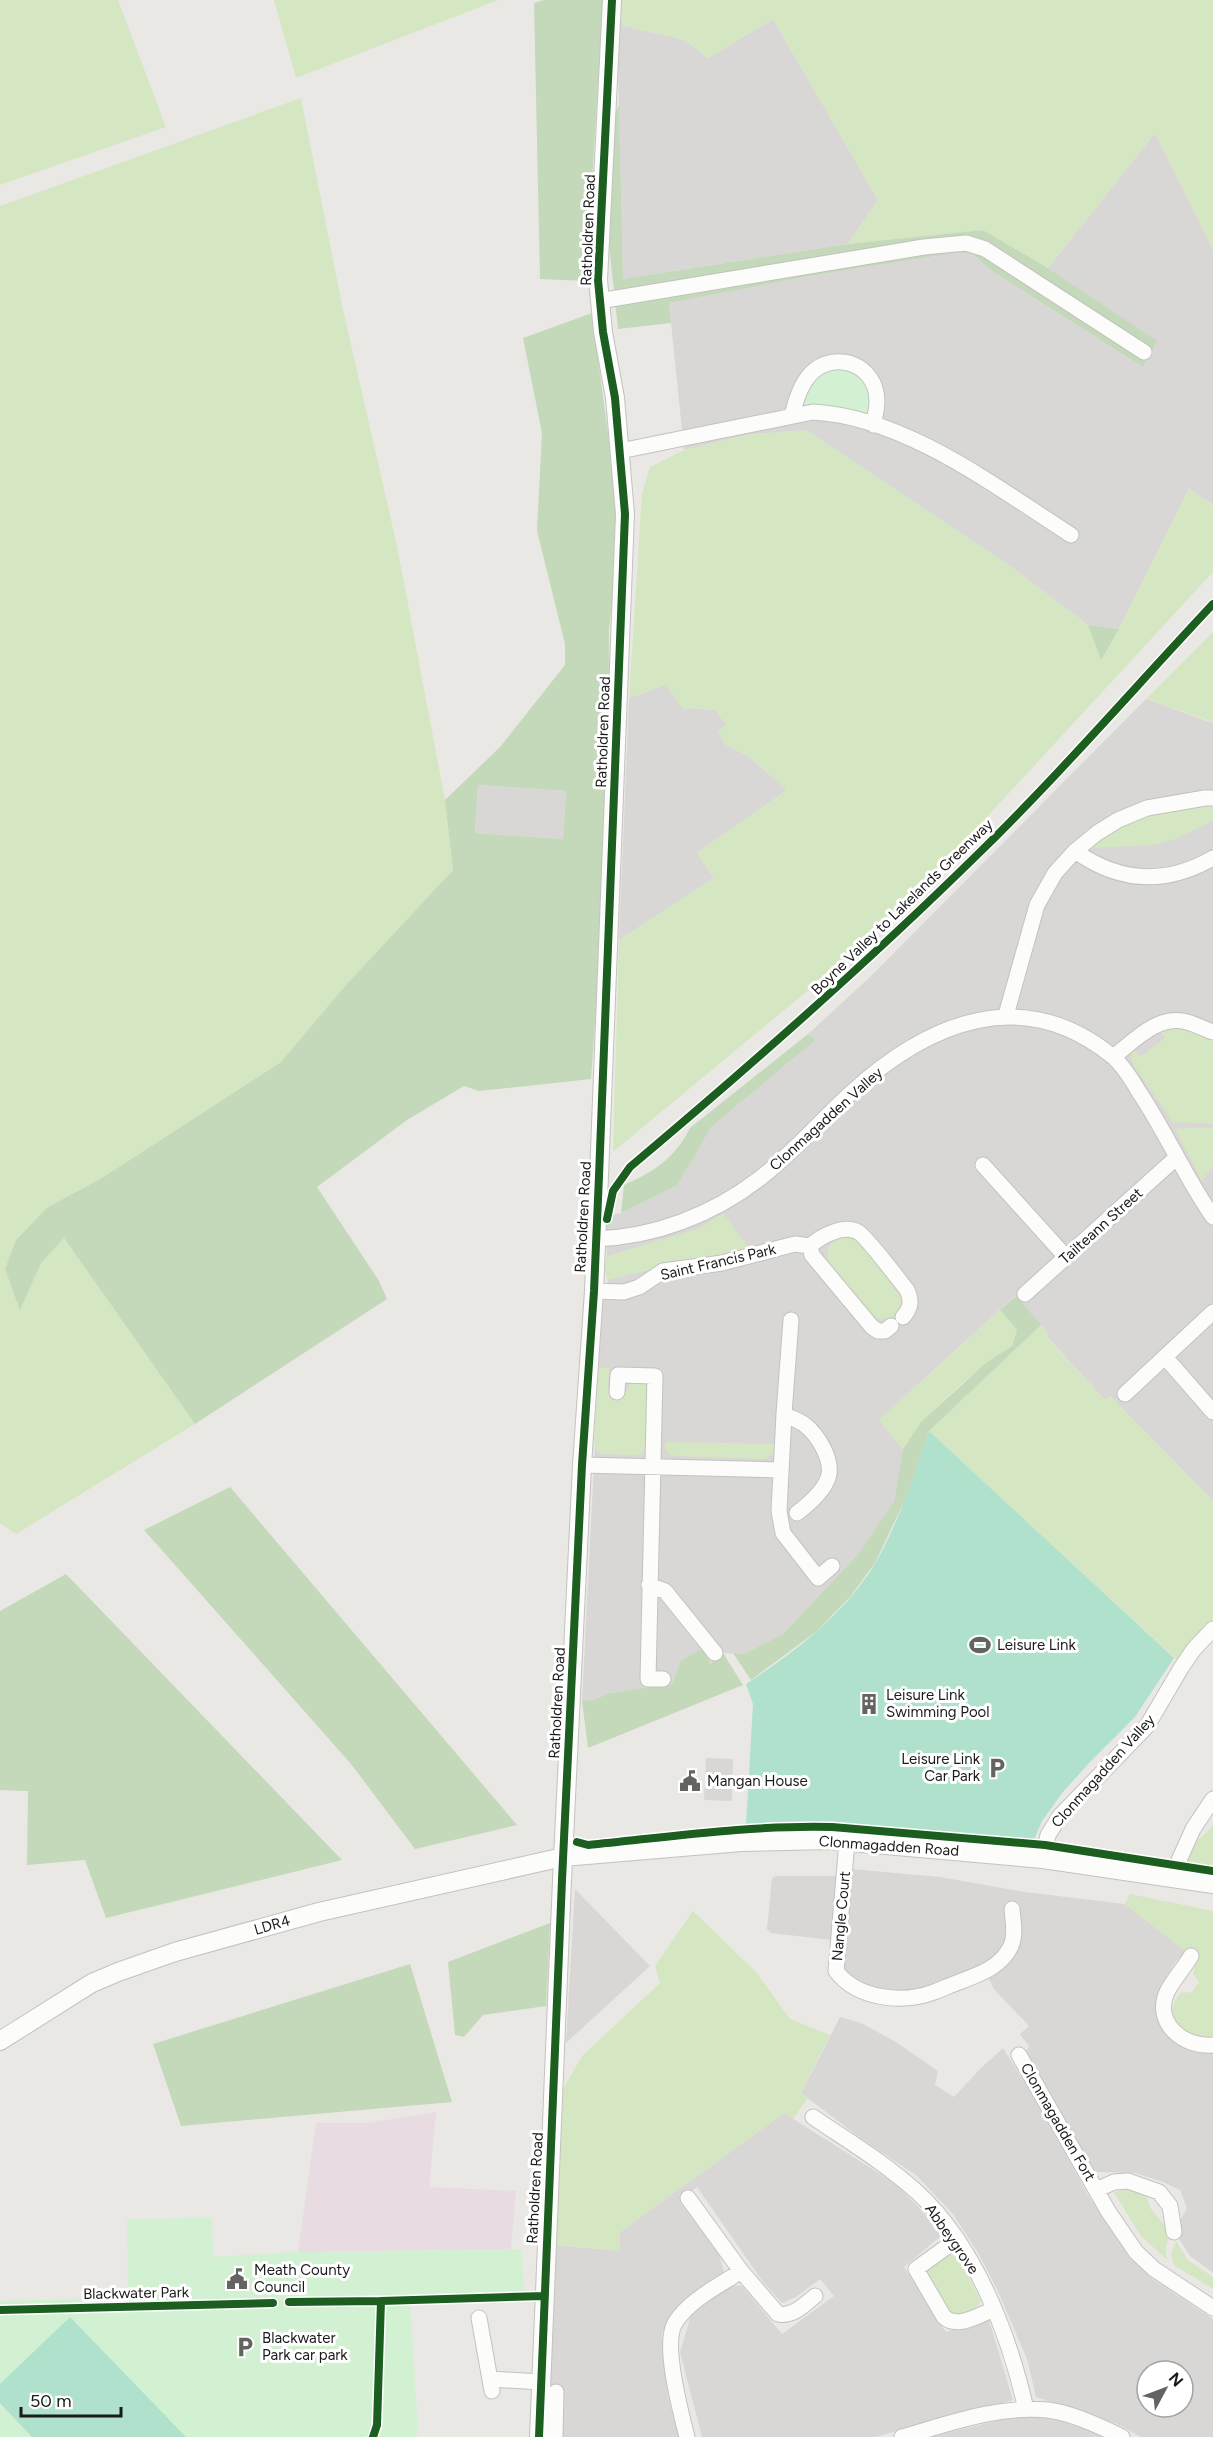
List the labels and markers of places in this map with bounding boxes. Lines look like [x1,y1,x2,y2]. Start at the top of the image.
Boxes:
sports icon: Leisure Link [968,1633,992,1657]
place label: Leisure Link [997,1636,1076,1654]
place label: Leisure Link Swimming Pool [886,1686,990,1721]
building icon: Leisure Link Swimming Pool [857,1692,881,1716]
place label: Leisure Link Car Park [901,1750,981,1785]
parking icon: Leisure Link Car Park [985,1756,1009,1780]
public building icon: Mangan House [678,1769,702,1793]
place label: Mangan House [707,1772,808,1790]
place label: Meath County Council [254,2261,350,2296]
public building icon: Meath County Council [225,2267,249,2291]
place label: Blackwater Park car park [262,2329,348,2364]
parking icon: Blackwater Park car park [233,2335,257,2359]

